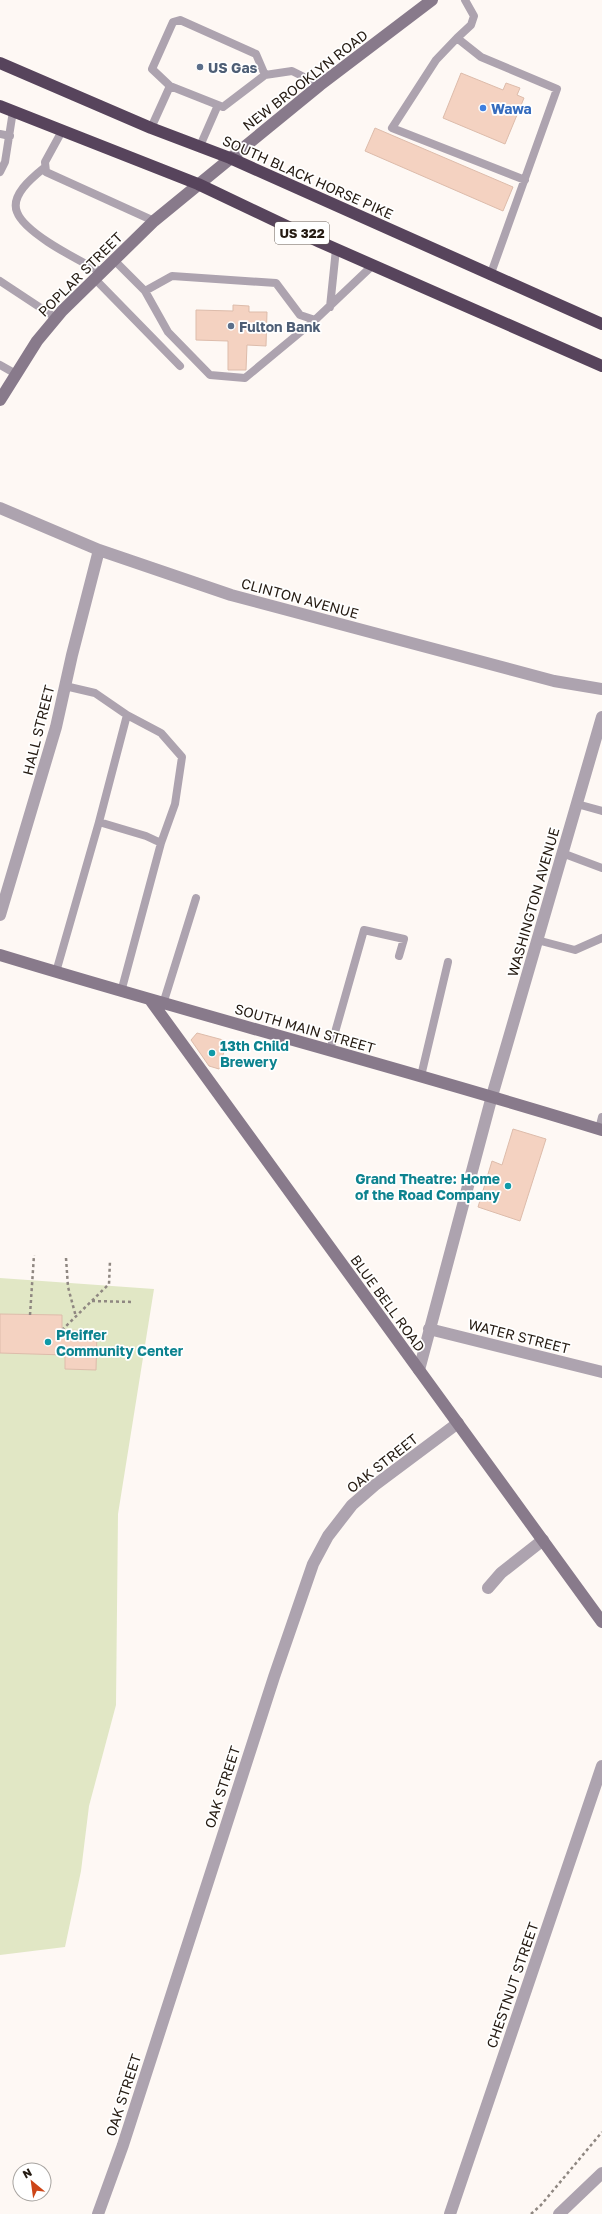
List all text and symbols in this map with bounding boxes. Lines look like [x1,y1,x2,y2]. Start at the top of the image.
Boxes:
street label: NEW BROOKLYN ROAD [239,26,371,134]
place label: US Gas [208,59,258,76]
marker: US Gas [195,62,205,72]
place label: Wawa [491,100,532,117]
marker: Wawa [478,103,488,113]
street label: SOUTH BLACK HORSE PIKE [220,132,396,222]
road number: US 322 [275,222,329,244]
street label: POPLAR STREET [34,228,126,320]
place label: Fulton Bank [239,318,321,335]
marker: Fulton Bank [226,321,236,331]
street label: CLINTON AVENUE [239,574,361,622]
street label: HALL STREET [19,683,58,777]
street label: WASHINGTON AVENUE [504,825,562,979]
street label: SOUTH MAIN STREET [233,1000,377,1056]
place label: 13th Child Brewery [220,1037,289,1070]
marker: 13th Child Brewery [207,1048,217,1058]
place label: Grand Theatre: Home of the Road Company [355,1170,501,1203]
marker: Grand Theatre: Home of the Road Company [503,1181,513,1191]
street label: BLUE BELL ROAD [347,1251,429,1355]
street label: WATER STREET [466,1315,572,1357]
place label: Pfeiffer Community Center [56,1326,184,1359]
marker: Pfeiffer Community Center [43,1337,53,1347]
street label: OAK STREET [343,1430,421,1496]
street label: OAK STREET [201,1743,243,1830]
street label: CHESTNUT STREET [482,1919,542,2050]
street label: OAK STREET [102,2051,144,2138]
north arrow [12,2162,52,2202]
text: N [20,2165,34,2181]

